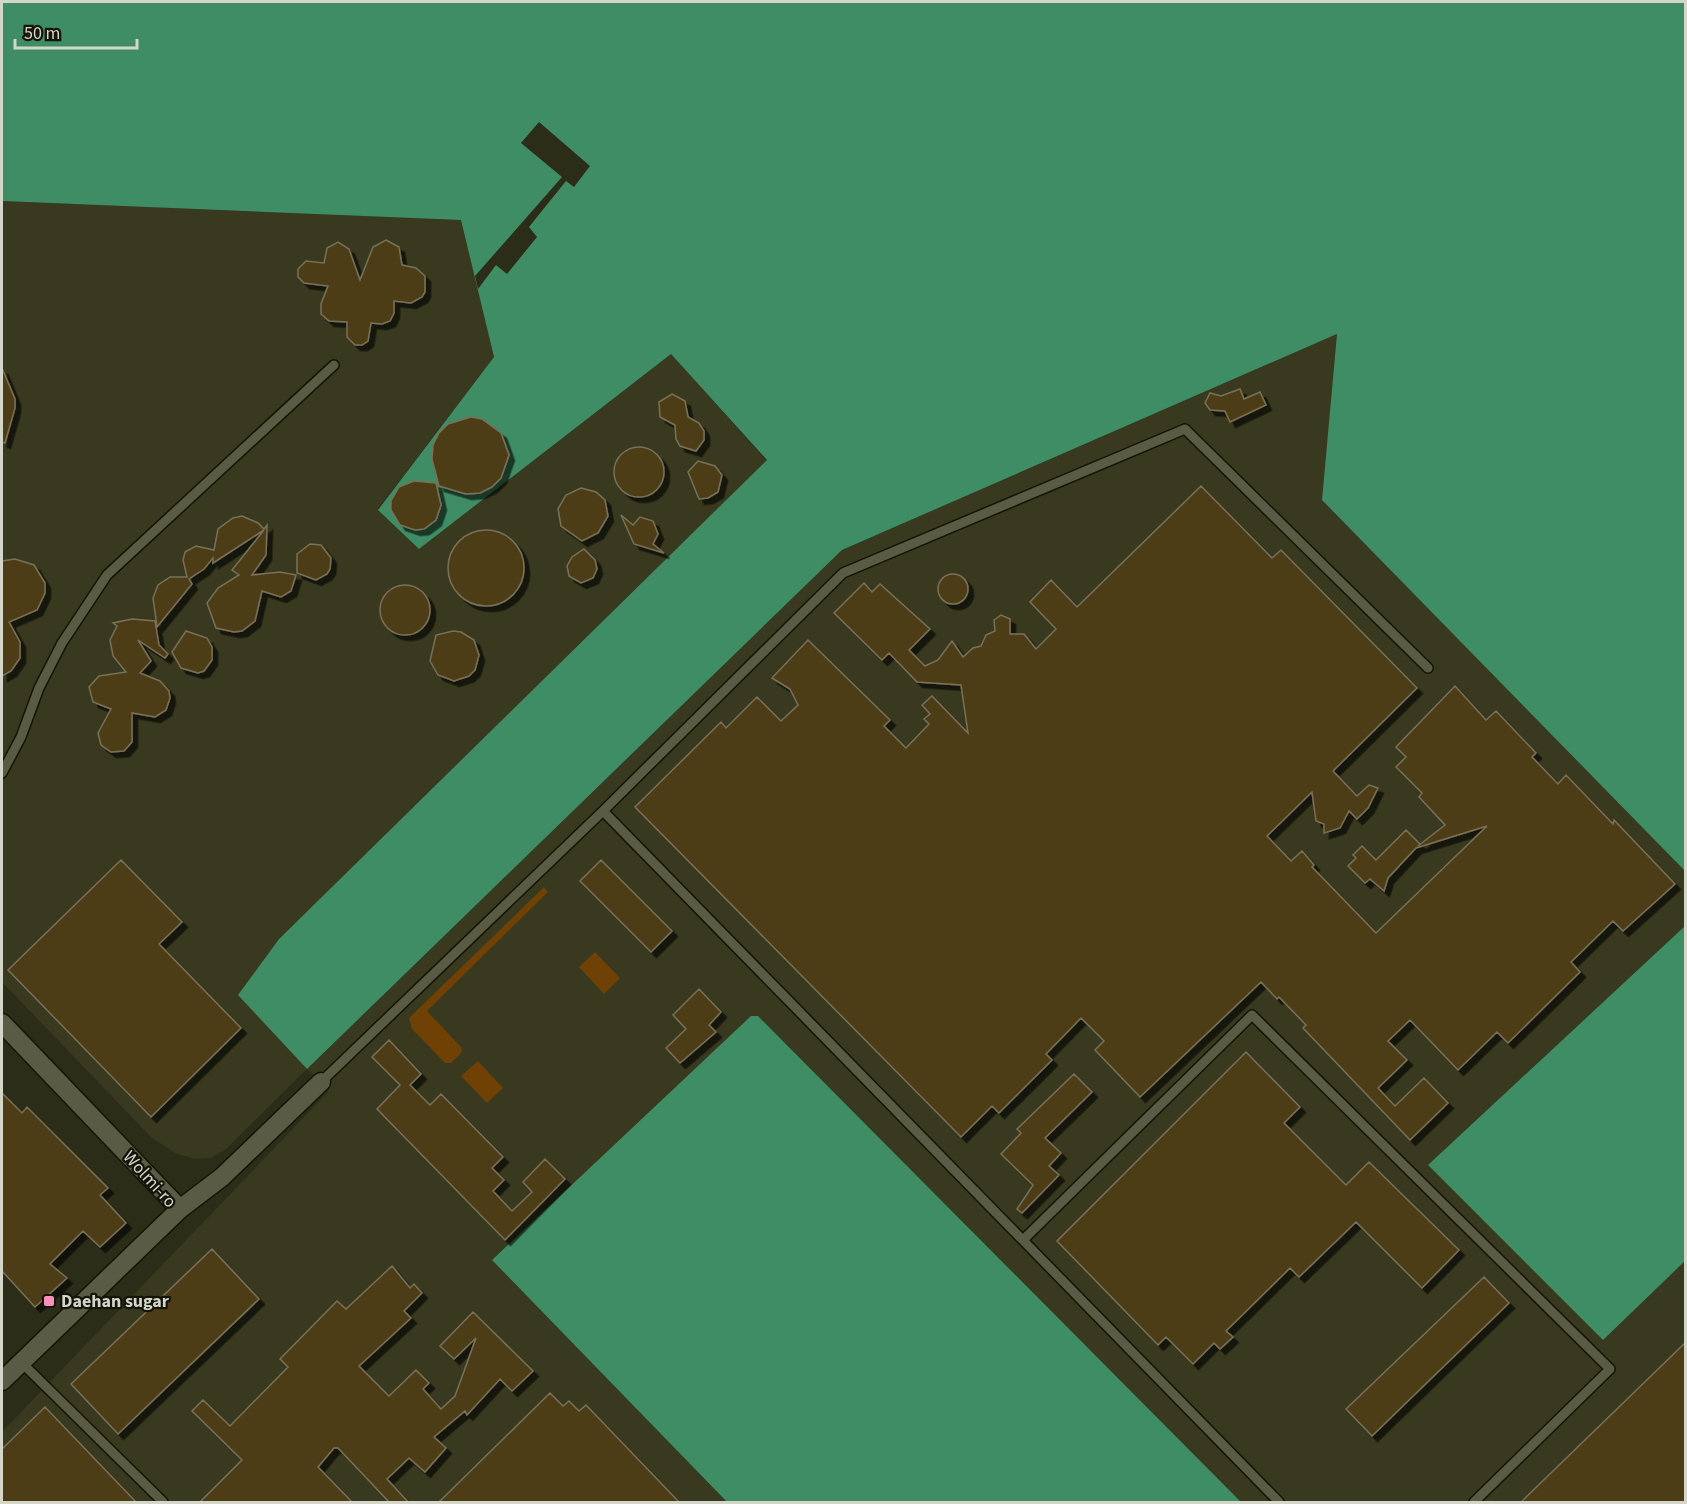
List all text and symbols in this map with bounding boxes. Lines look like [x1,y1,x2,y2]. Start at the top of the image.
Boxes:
scale bar [15,12,136,50]
text: 50 m [24,21,60,46]
street label: Wolmi-ro [117,1145,182,1213]
place label: Daehan sugar [61,1289,170,1314]
marker: Daehan sugar [42,1294,56,1308]

